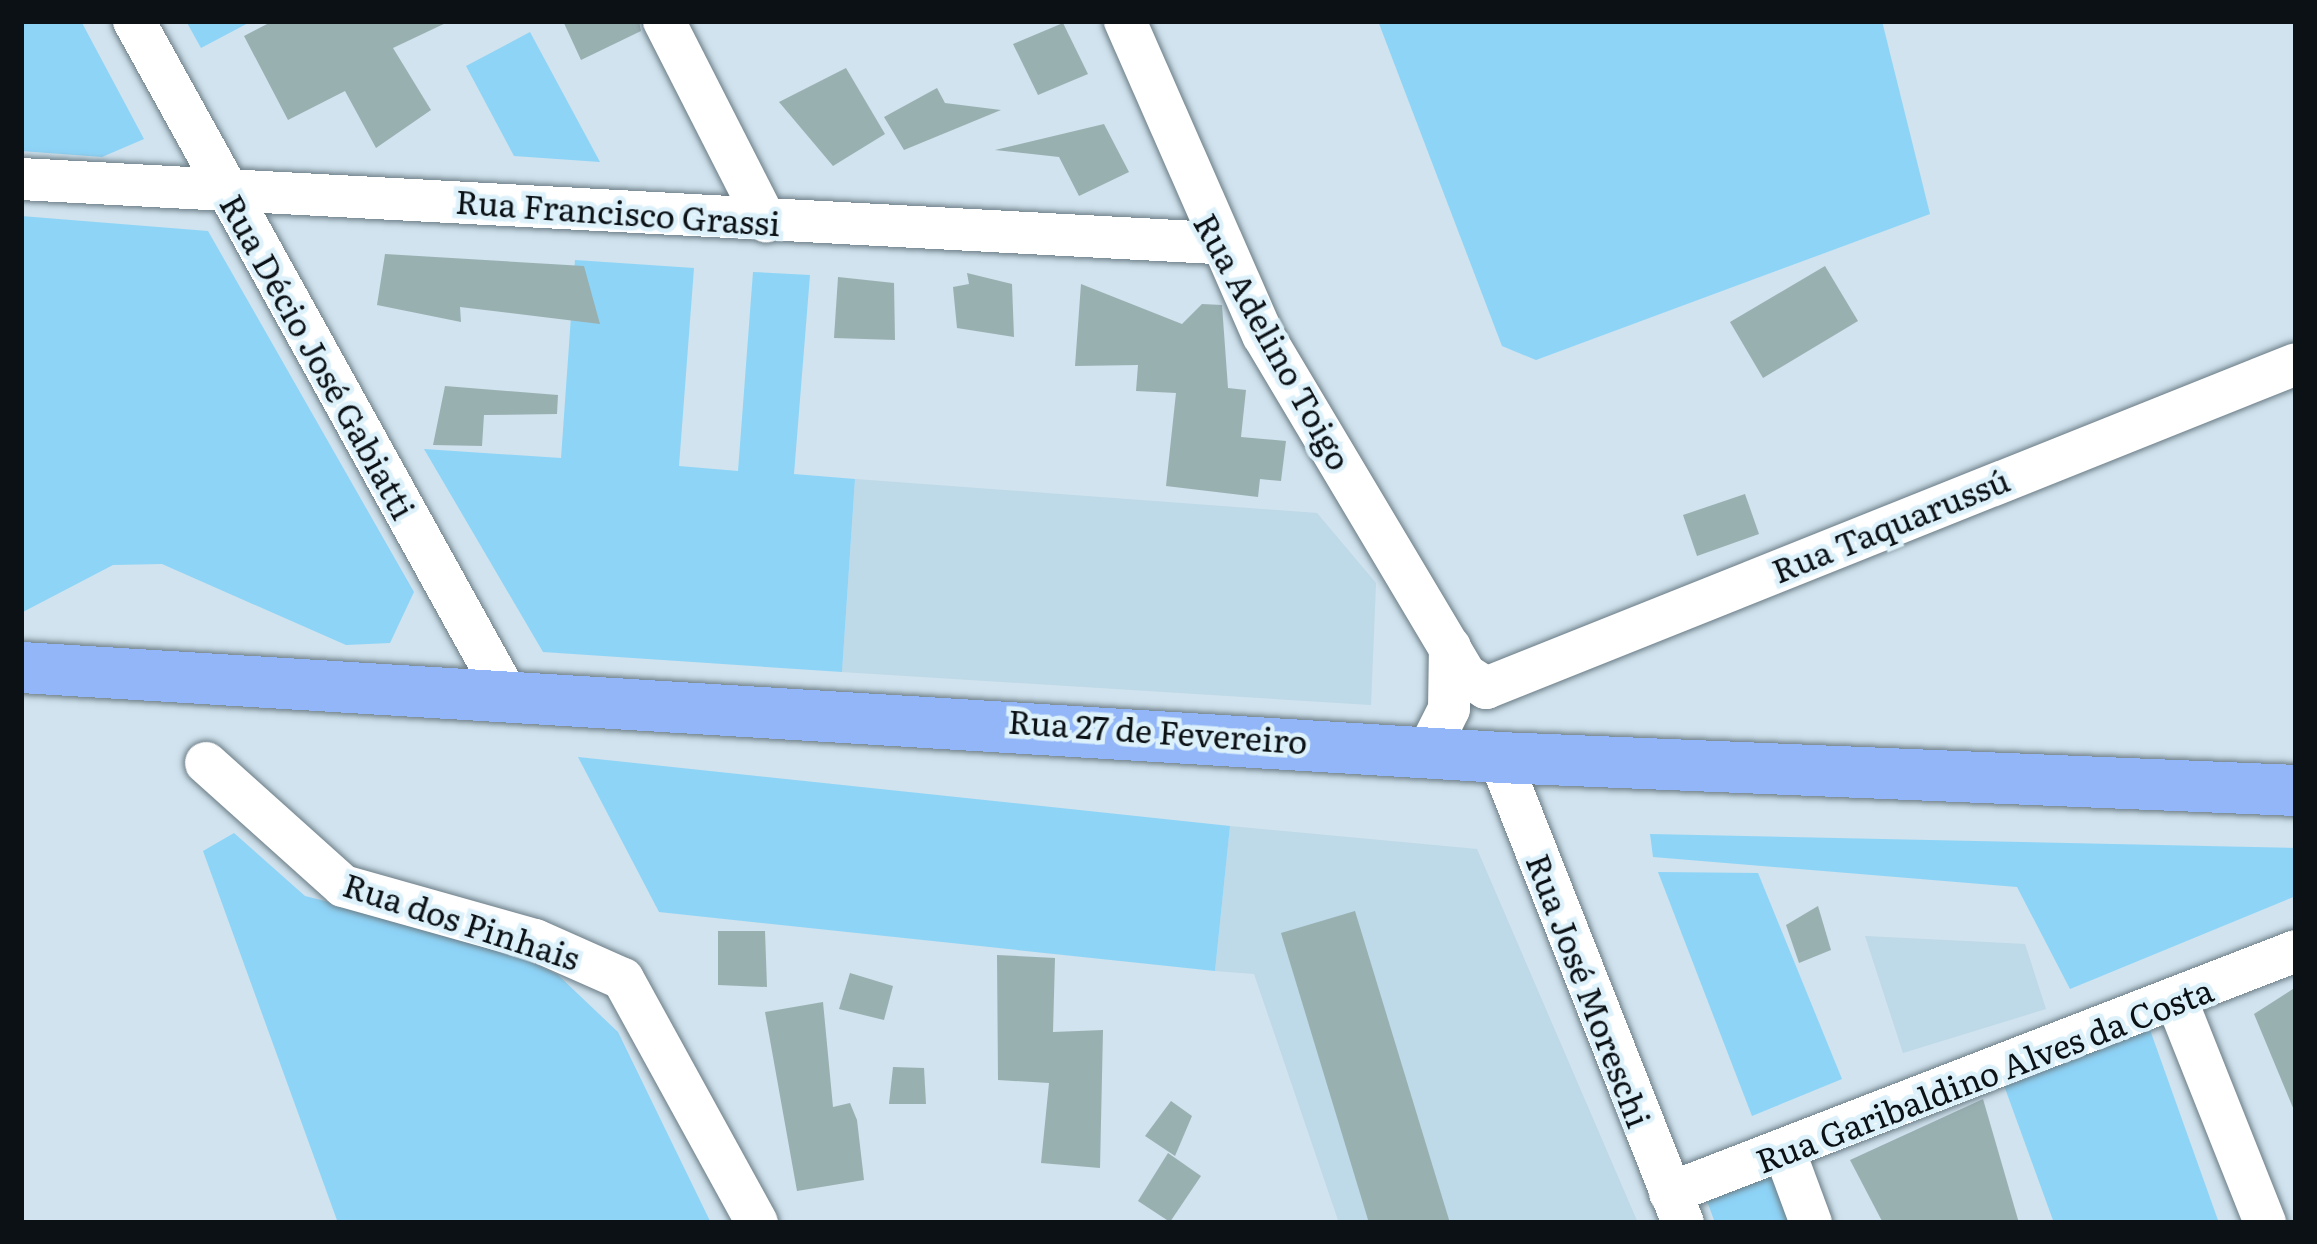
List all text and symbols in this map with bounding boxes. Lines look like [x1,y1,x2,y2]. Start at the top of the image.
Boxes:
street label: Rua Francisco Grassi [454,180,782,242]
street label: Rua Décio José Gabiatti [213,187,425,525]
street label: Rua Adelino Toigo [1187,206,1361,476]
street label: Rua Taquarussú [1766,458,2014,590]
street label: Rua 27 de Fevereiro [1007,700,1309,760]
street label: Rua José Moreschi [1520,848,1660,1132]
street label: Rua dos Pinhais [339,863,585,977]
street label: Rua Garibaldino Alves da Costa [1750,968,2218,1180]

